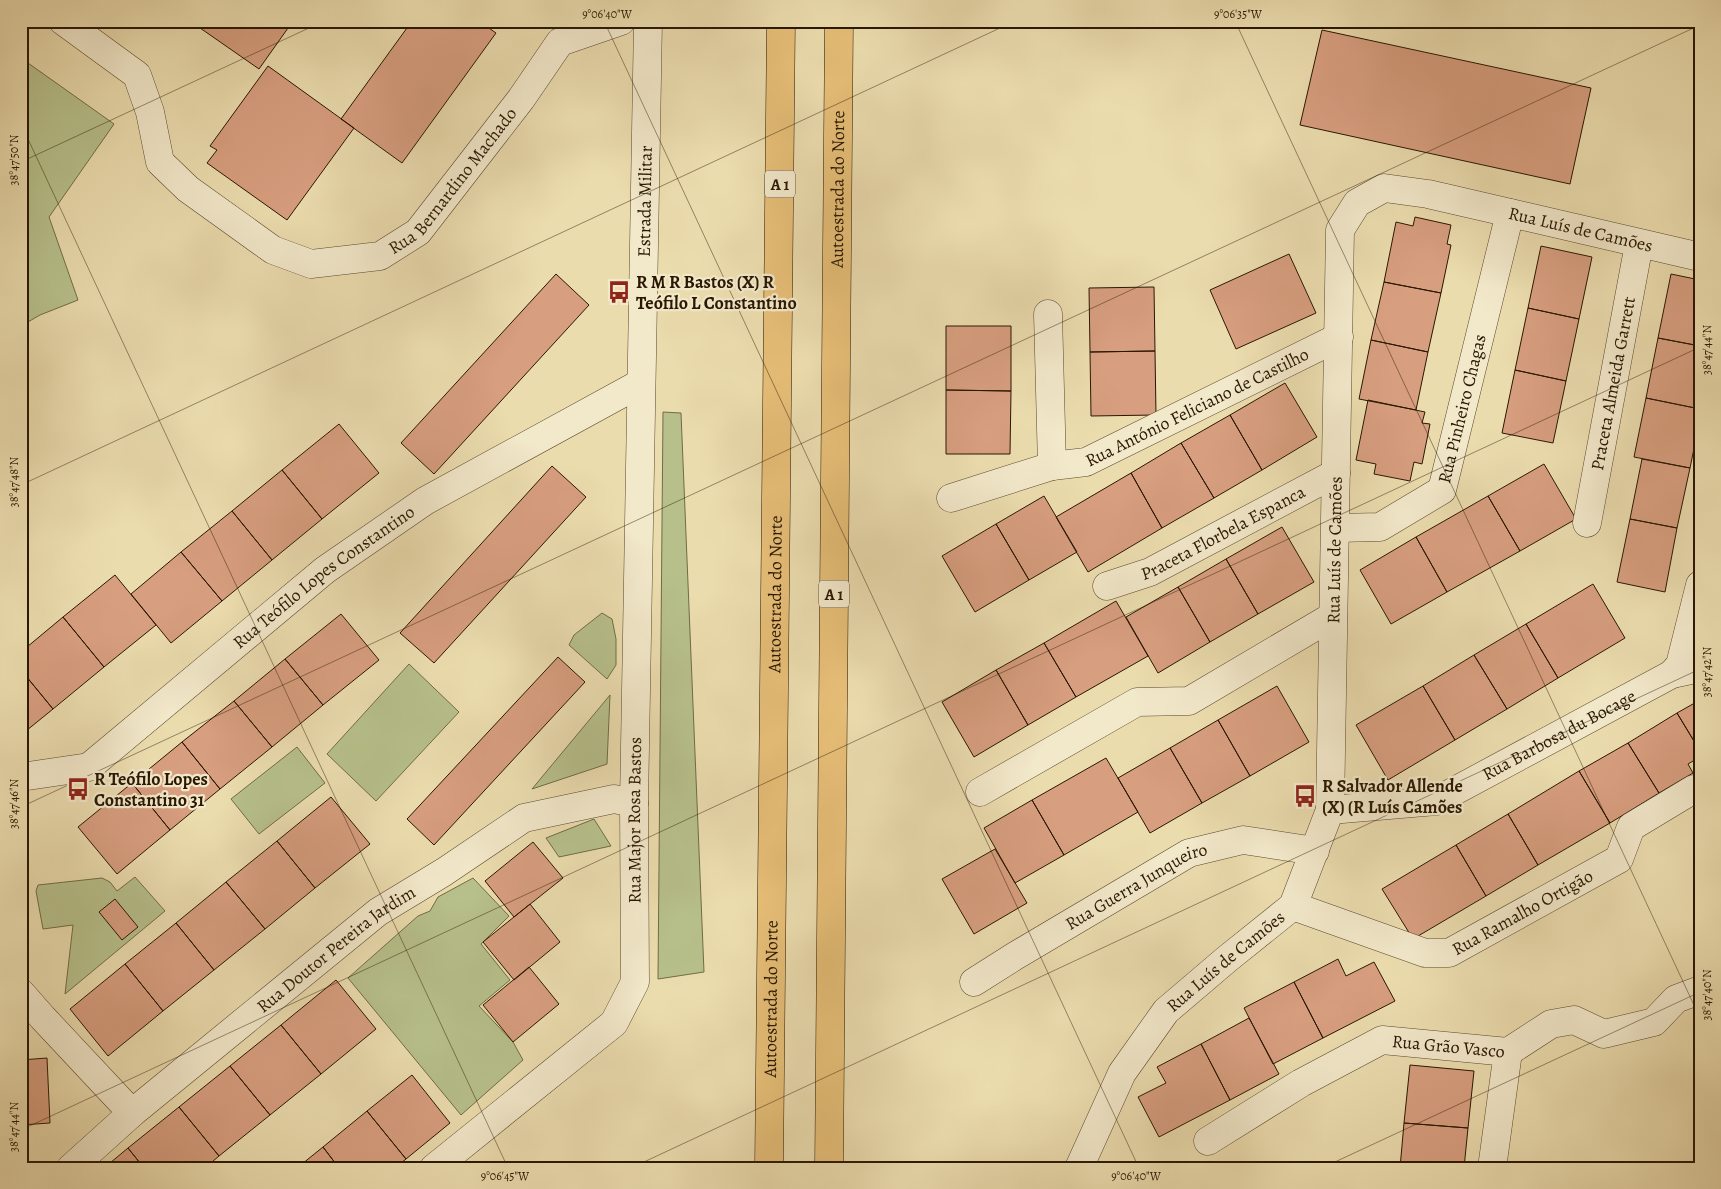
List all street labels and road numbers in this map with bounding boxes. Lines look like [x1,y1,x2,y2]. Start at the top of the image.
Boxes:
street label: Rua Bernardino Machado [384,102,522,260]
street label: Autoestrada do Norte [825,110,850,269]
street label: Estrada Militar [632,145,658,257]
road number: A 1 [765,170,795,198]
street label: Rua Luís de Camões [1506,201,1655,258]
street label: Praceta Almeida Garrett [1585,294,1641,472]
street label: Rua Pinheiro Chagas [1432,332,1492,486]
street label: Rua António Feliciano de Castilho [1081,342,1313,472]
street label: Rua Luís de Camões [1321,476,1348,624]
street label: Praceta Florbela Espanca [1138,479,1310,586]
street label: Rua Teófilo Lopes Constantino [228,500,419,654]
street label: Autoestrada do Norte [762,515,788,674]
road number: A 1 [819,580,849,608]
street label: Rua Barbosa du Bocage [1478,684,1640,786]
street label: Rua Major Rosa Bastos [622,737,647,904]
street label: Rua Guerra Junqueiro [1061,837,1210,936]
street label: Rua Ramalho Ortigão [1448,864,1597,961]
street label: Rua Doutor Pereira Jardim [252,880,420,1018]
street label: Rua Luís de Camões [1161,905,1290,1017]
street label: Autoestrada do Norte [758,920,784,1079]
street label: Rua Grão Vasco [1391,1029,1506,1064]

